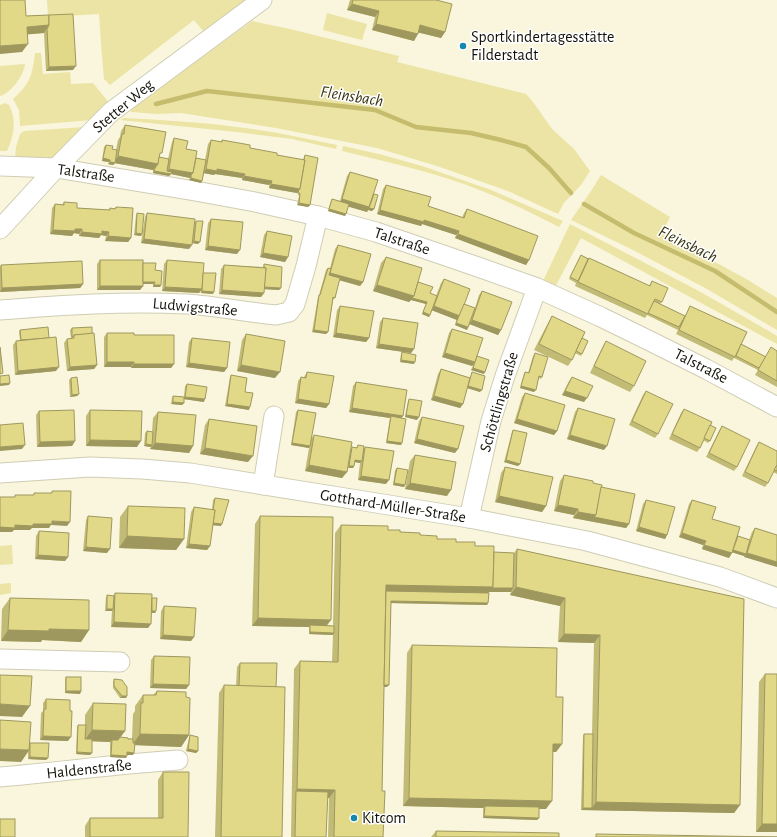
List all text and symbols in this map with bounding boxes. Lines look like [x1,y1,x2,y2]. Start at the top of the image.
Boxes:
place label: Sportkindertagesstätte Filderstadt [471,29,614,63]
marker: Sportkindertagesstätte Filderstadt [458,41,468,51]
street label: Stetter Weg [90,76,156,136]
water label: Fleinsbach [319,83,385,109]
street label: Talstraße [56,161,116,185]
water label: Fleinsbach [656,222,720,266]
street label: Talstraße [372,224,432,258]
street label: Ludwigstraße [152,295,238,319]
street label: Talstraße [672,346,730,386]
street label: Schöttlingstraße [477,350,521,454]
street label: Gotthard-Müller-Straße [319,487,467,525]
street label: Haldenstraße [46,757,132,781]
place label: Kitcom [362,810,406,826]
marker: Kitcom [349,813,359,823]

